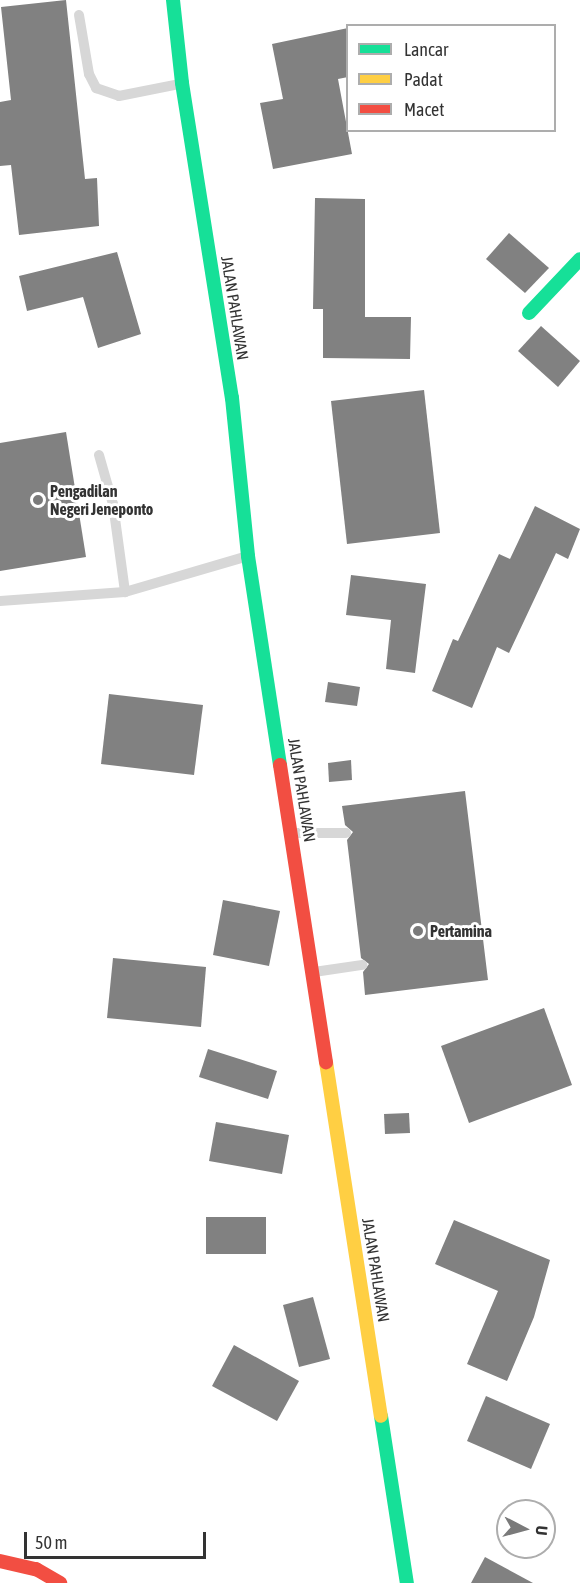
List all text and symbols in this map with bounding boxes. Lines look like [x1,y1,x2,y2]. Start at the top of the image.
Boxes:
legend [346,24,556,132]
text: Lancar [404,39,448,60]
text: Padat [404,69,443,90]
text: Macet [404,99,444,120]
street label: JALAN PAHLAWAN [217,255,253,361]
place label: Pengadilan Negeri Jeneponto [50,481,153,519]
marker: Pengadilan Negeri Jeneponto [31,493,45,507]
street label: JALAN PAHLAWAN [284,737,320,843]
place label: Pertamina [430,921,492,941]
marker: Pertamina [411,924,425,938]
street label: JALAN PAHLAWAN [358,1217,394,1323]
north arrow [496,1499,556,1559]
scale bar [27,1520,208,1558]
text: U [532,1525,551,1536]
text: 50 m [35,1532,67,1553]

